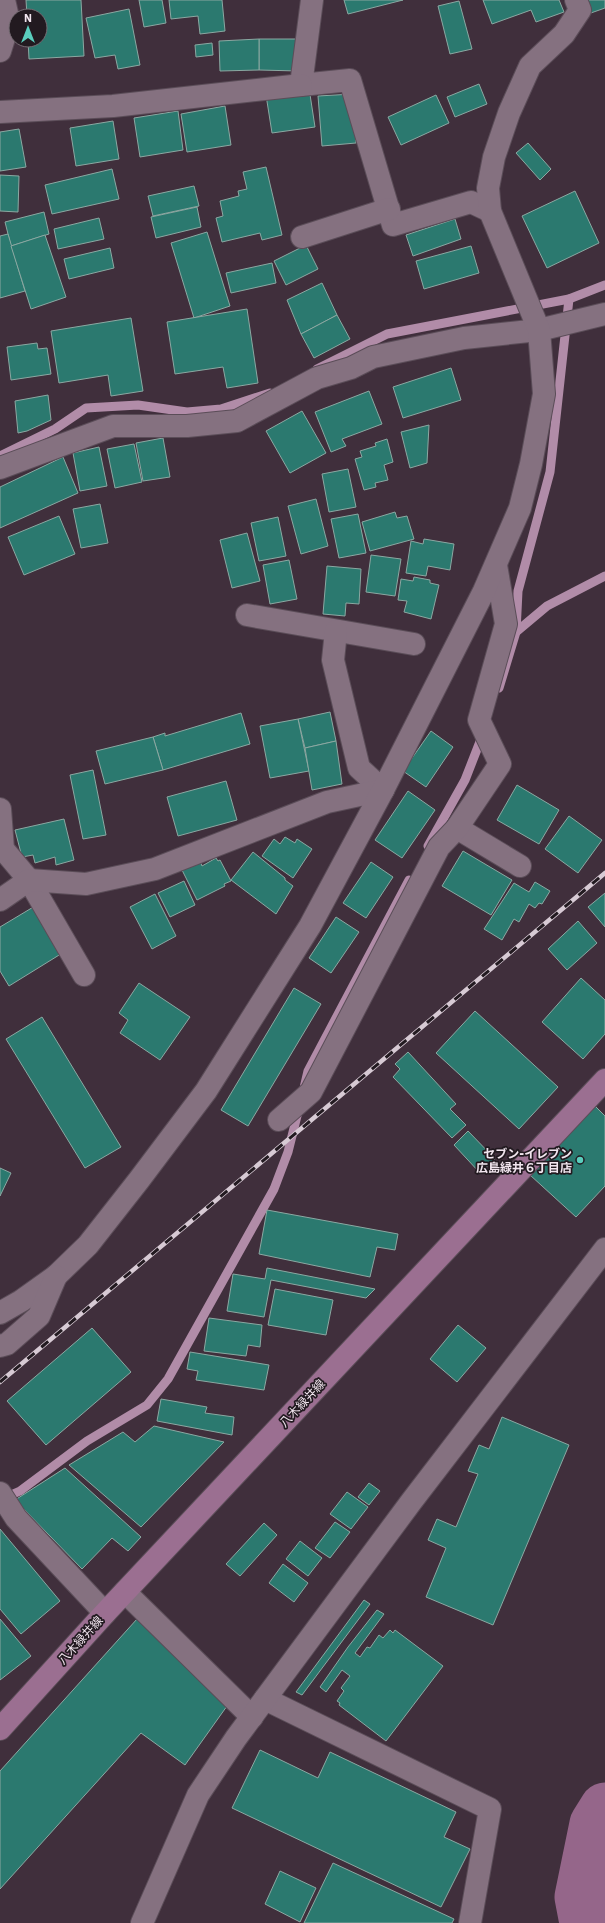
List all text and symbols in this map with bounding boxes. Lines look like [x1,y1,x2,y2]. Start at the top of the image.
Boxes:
north arrow [8,8,48,48]
text: N [24,11,32,25]
place label: セブン‐イレブン 広島緑井６丁目店 [476,1146,572,1175]
marker: セブン‐イレブン 広島緑井６丁目店 [575,1155,585,1165]
street label: 八木緑井線 [276,1376,328,1430]
street label: 八木緑井線 [54,1613,106,1667]

